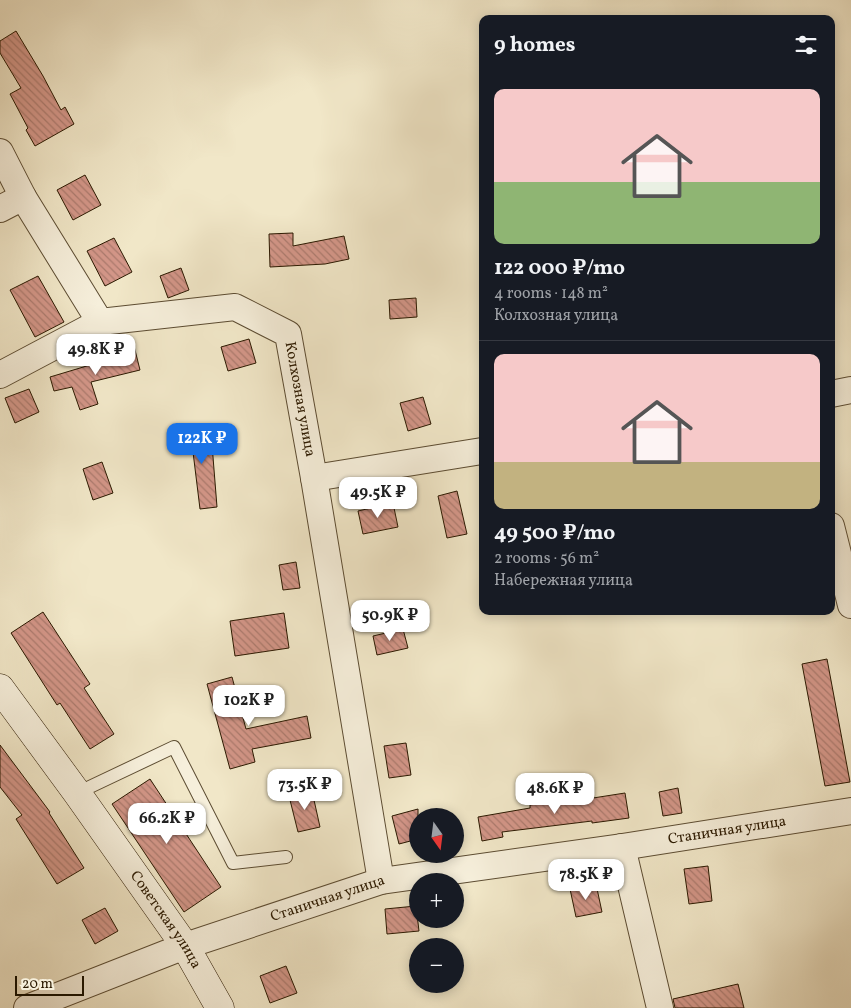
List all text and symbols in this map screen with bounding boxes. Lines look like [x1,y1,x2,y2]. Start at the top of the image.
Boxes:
text: 9 homes [494,31,575,60]
icon: filters [792,31,820,59]
icon: home [612,121,702,211]
text: 122 000 ₽/mo [494,254,625,283]
text: 4 rooms · 148 m² [494,283,608,305]
text: Колхозная улица [494,305,618,327]
pin: 49.8K ₽ [50,334,142,376]
text: 49.8K ₽ [67,339,125,361]
street label: Колхозная улица [279,340,320,459]
icon: home [612,387,702,477]
pin: 122K ₽ [161,422,243,465]
text: 122K ₽ [178,428,226,450]
pin: 49.5K ₽ [332,476,424,519]
text: 49.5K ₽ [350,482,406,504]
text: 49 500 ₽/mo [494,519,615,548]
text: 2 rooms · 56 m² [494,548,599,570]
text: Набережная улица [494,570,633,592]
pin: 50.9K ₽ [344,600,436,642]
text: 50.9K ₽ [362,605,418,627]
pin: 102K ₽ [208,684,290,727]
text: 102K ₽ [224,690,274,712]
pin: 73.5K ₽ [259,768,351,811]
pin: 48.6K ₽ [509,772,601,815]
text: 73.5K ₽ [278,774,332,796]
text: 48.6K ₽ [526,778,584,800]
pin: 66.2K ₽ [121,802,213,845]
text: 66.2K ₽ [139,808,195,830]
north arrow [409,808,464,862]
map controls [409,808,464,993]
street label: Станичная улица [666,811,788,850]
pin: 78.5K ₽ [540,858,632,901]
text: 78.5K ₽ [559,864,613,886]
street label: Советская улица [125,867,206,973]
street label: Станичная улица [268,870,388,927]
button: + [409,873,464,928]
button: − [409,938,464,993]
scale bar [15,973,84,996]
text: 20 m [22,975,53,994]

